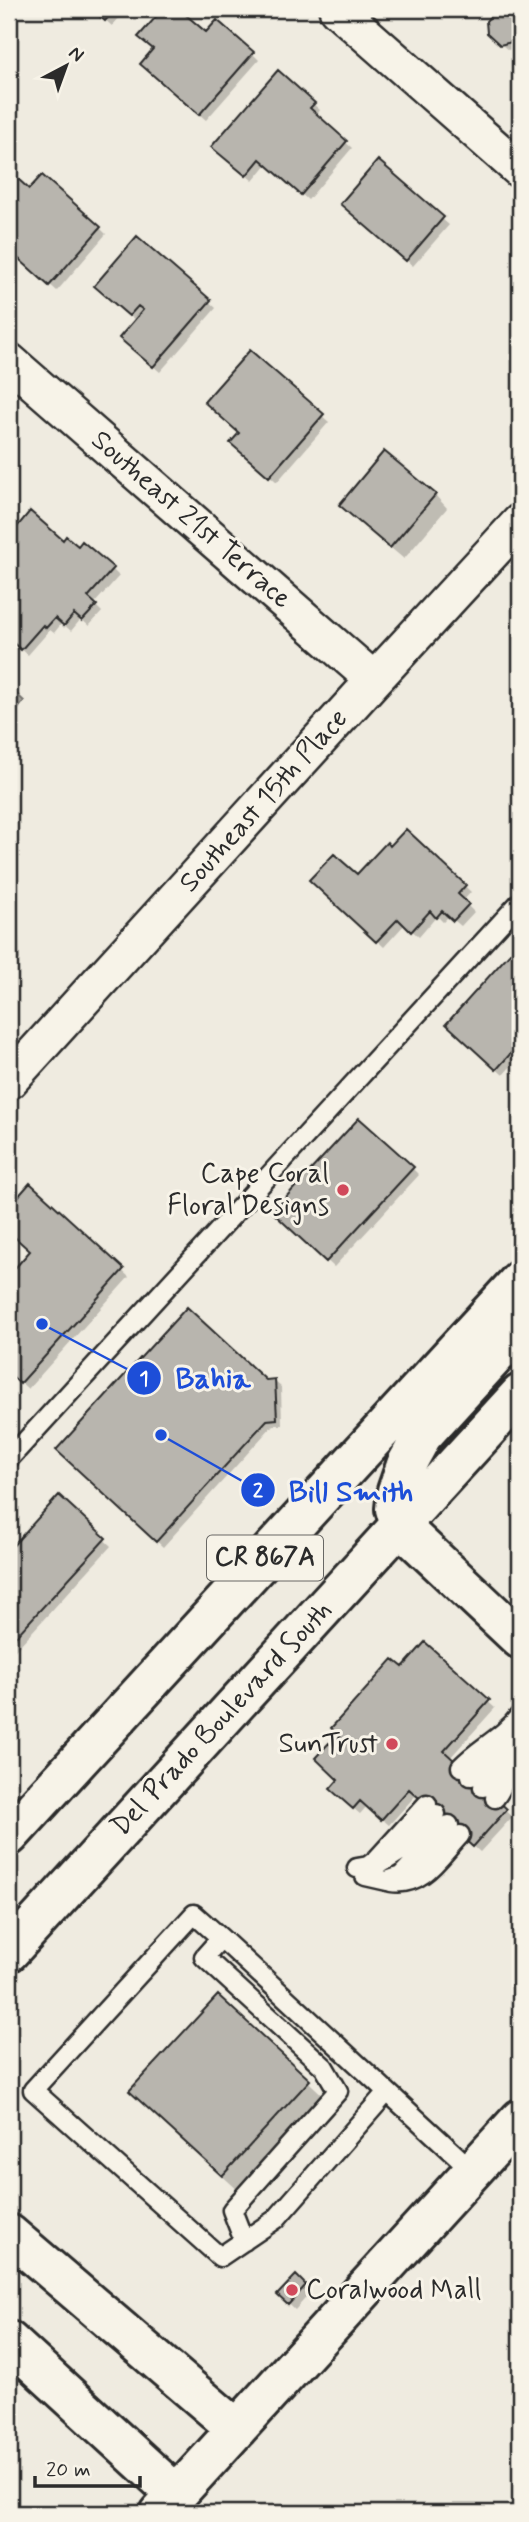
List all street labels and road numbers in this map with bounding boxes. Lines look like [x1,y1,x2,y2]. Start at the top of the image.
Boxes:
street label: Southeast 21st Terrace [83,422,299,618]
street label: Southeast 15th Place [171,701,357,901]
road number: CR 867A [207,1536,323,1581]
street label: Del Prado Boulevard South [103,1593,341,1845]

